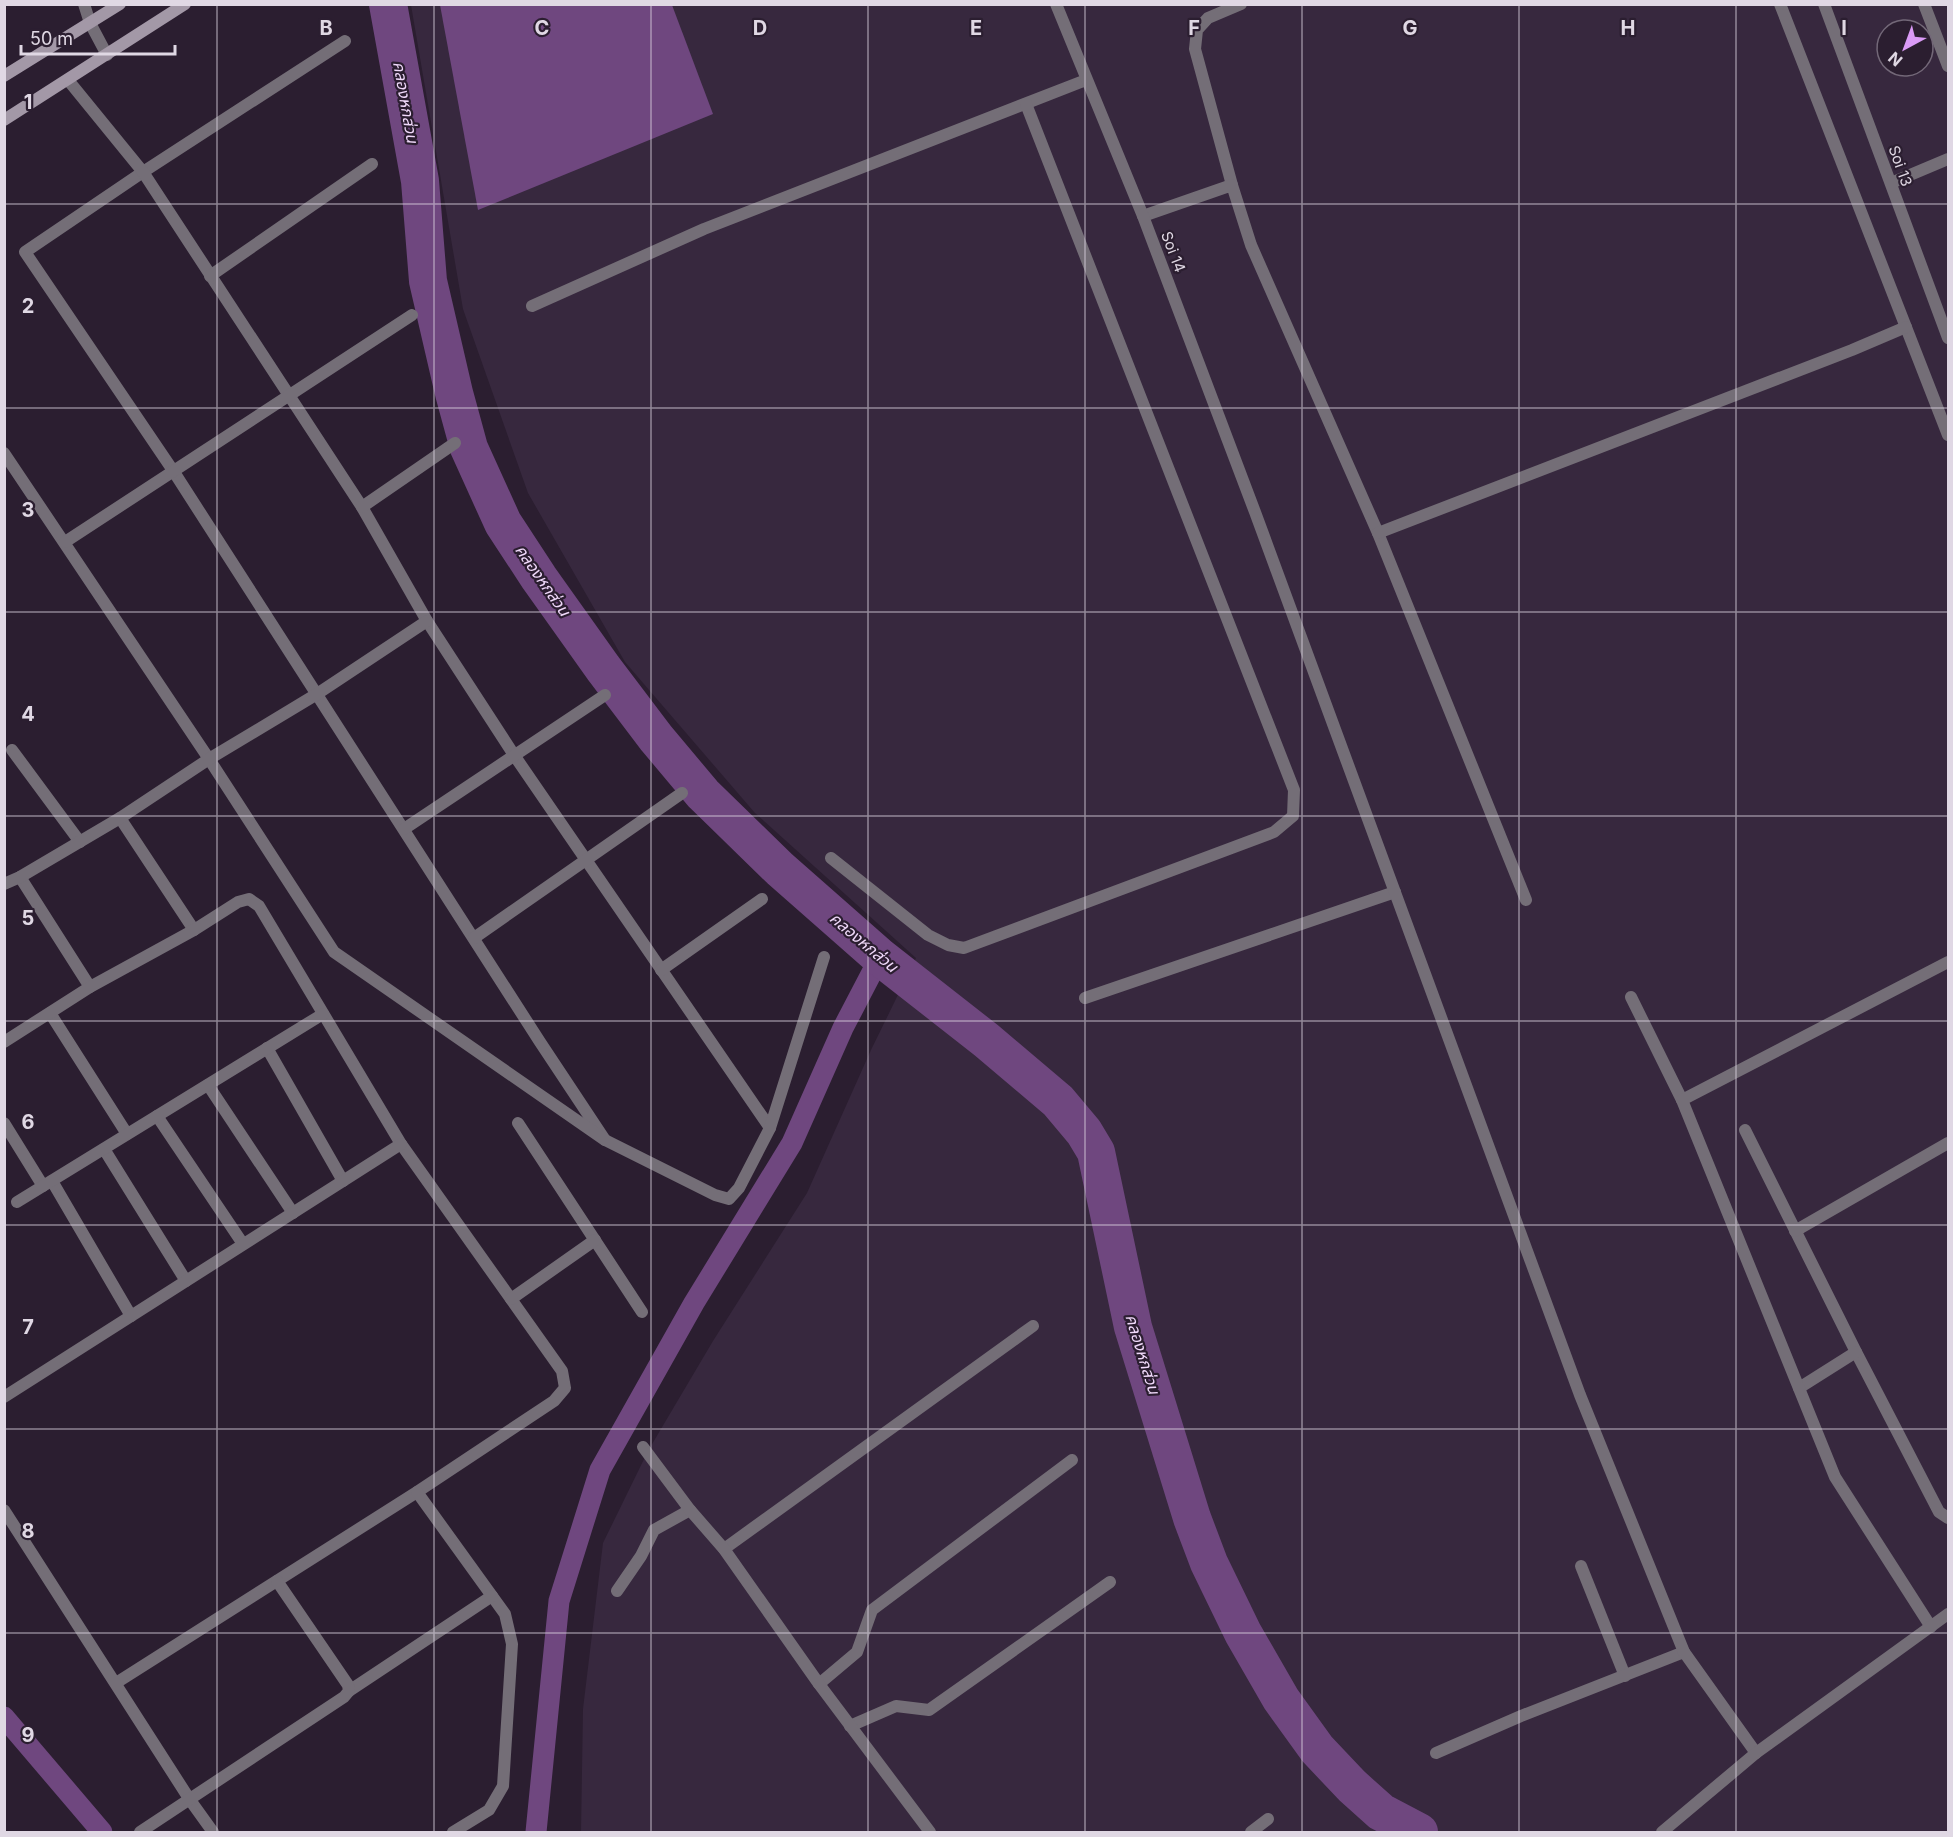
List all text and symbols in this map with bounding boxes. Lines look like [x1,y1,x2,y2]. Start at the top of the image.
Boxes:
text: B [319,16,333,40]
text: C [535,16,549,40]
text: D [753,16,767,40]
text: E [970,16,982,40]
text: F [1188,16,1200,40]
text: G [1402,16,1418,40]
text: H [1621,16,1635,40]
text: I [1841,16,1847,40]
scale bar [21,18,176,56]
north arrow [1875,18,1935,78]
text: 50 m [30,28,73,49]
text: N [1884,48,1906,71]
water label: คลองหกส่วน [389,60,423,146]
text: 1 [24,90,32,114]
street label: Soi 13 [1884,143,1917,189]
street label: Soi 14 [1157,229,1190,275]
text: 2 [22,294,34,318]
text: 3 [22,498,34,522]
water label: คลองหกส่วน [511,540,576,621]
text: 4 [21,702,35,726]
text: 5 [22,906,34,930]
water label: คลองหกส่วน [826,908,903,977]
text: 6 [22,1110,35,1134]
water label: คลองหกส่วน [1121,1312,1165,1398]
text: 7 [22,1315,34,1339]
text: 8 [21,1519,35,1543]
text: 9 [22,1723,35,1747]

